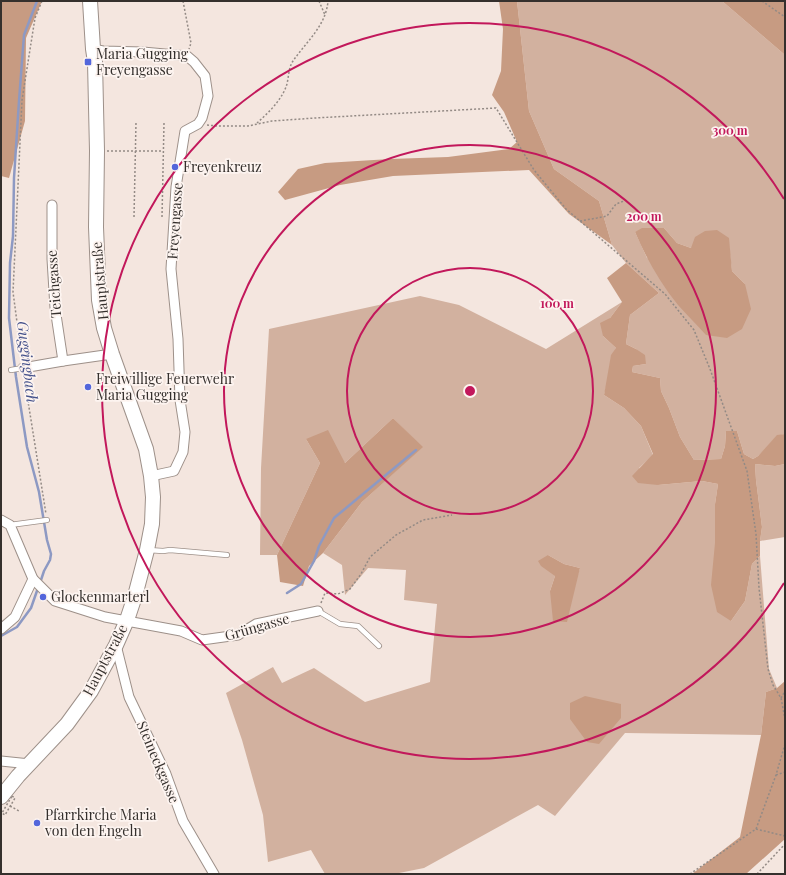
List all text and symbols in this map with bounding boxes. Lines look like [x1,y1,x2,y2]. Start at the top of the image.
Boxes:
place label: Maria Gugging Freyengasse [96,44,189,79]
marker: Maria Gugging Freyengasse [83,57,93,67]
text: 300 m [713,122,748,138]
place label: Freyenkreuz [183,157,262,176]
marker: Freyenkreuz [170,162,180,172]
street label: Freyengasse [162,182,187,260]
text: 200 m [626,208,662,224]
street label: Hauptstraße [87,241,112,321]
street label: Teichgasse [42,249,65,319]
text: 100 m [540,295,574,311]
water label: Guggingbach [13,320,43,404]
place label: Freiwillige Feuerwehr Maria Gugging [96,369,235,404]
marker: Freiwillige Feuerwehr Maria Gugging [83,382,93,392]
centre of rings [463,384,477,398]
place label: Glockenmarterl [51,587,150,606]
marker: Glockenmarterl [38,592,48,602]
street label: Grüngasse [222,608,291,645]
street label: Hauptstraße [78,621,131,699]
street label: Steineckgasse [133,718,184,806]
place label: Pfarrkirche Maria von den Engeln [44,805,157,840]
marker: Pfarrkirche Maria von den Engeln [32,818,42,828]

